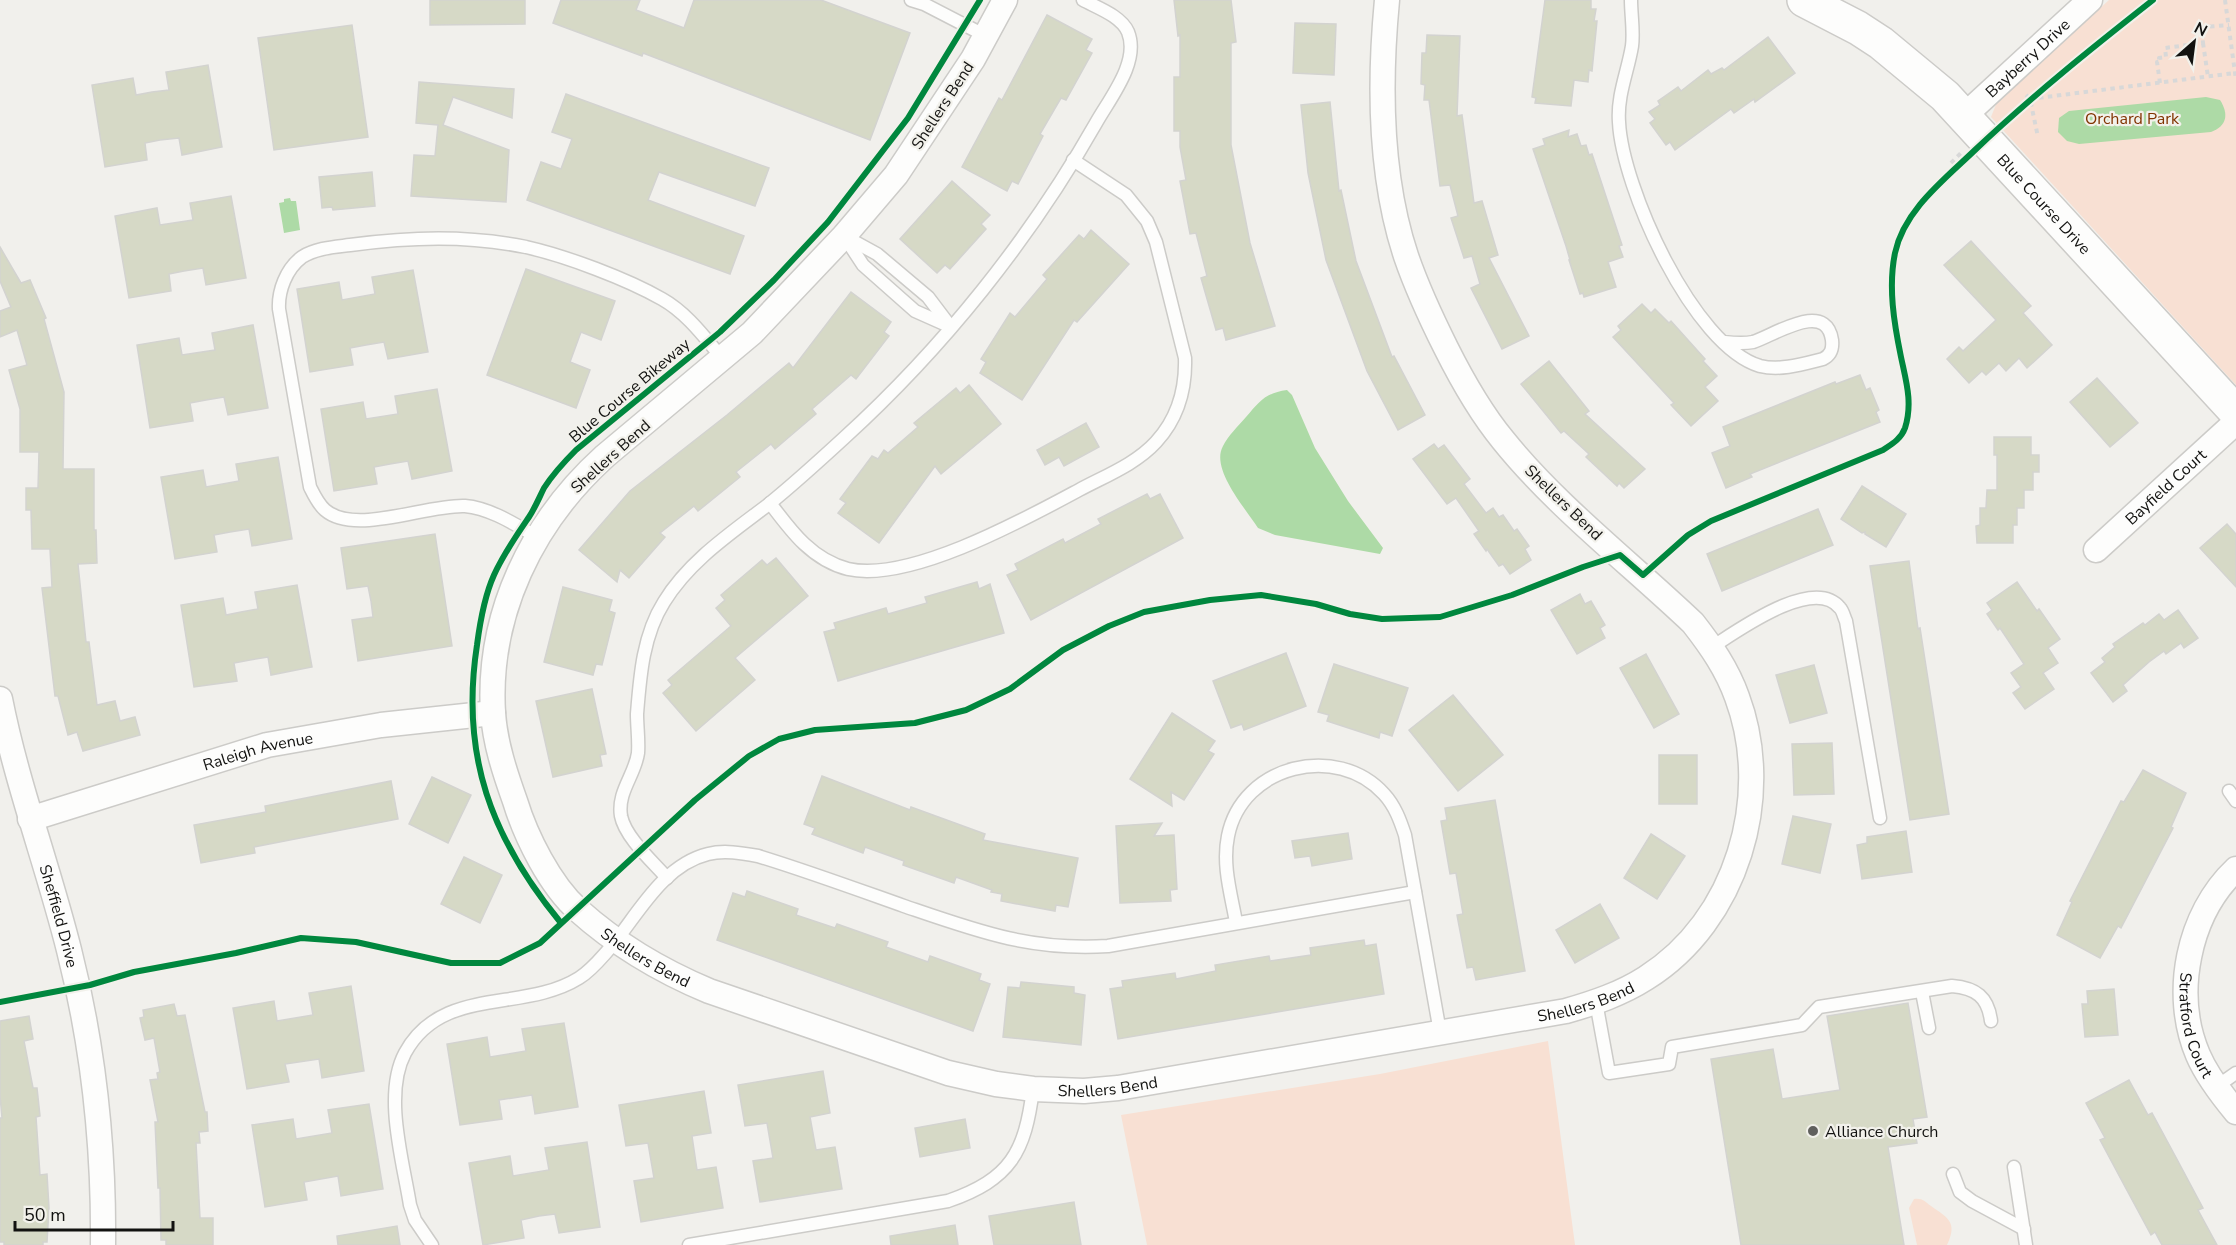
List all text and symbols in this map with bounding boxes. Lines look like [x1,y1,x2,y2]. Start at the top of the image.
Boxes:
north arrow [2164,12,2224,72]
street label: Bayberry Drive [1981,14,2075,103]
text: N [2190,17,2211,42]
street label: Shellers Bend [906,57,979,154]
park label: Orchard Park [2085,108,2180,130]
street label: Blue Course Drive [1992,150,2095,260]
street label: Blue Course Bikeway [564,333,695,448]
street label: Shellers Bend [566,415,655,499]
street label: Bayfield Court [2121,444,2212,530]
street label: Shellers Bend [1520,460,1607,546]
street label: Raleigh Avenue [200,727,315,776]
street label: Sheffield Drive [34,862,83,970]
street label: Shellers Bend [596,923,694,993]
street label: Stratford Court [2174,971,2218,1083]
street label: Shellers Bend [1536,977,1638,1028]
street label: Shellers Bend [1057,1071,1160,1103]
place label: Alliance Church [1825,1121,1938,1143]
marker: Alliance Church [1806,1124,1820,1138]
scale bar [15,1194,172,1232]
text: 50 m [24,1203,66,1227]

